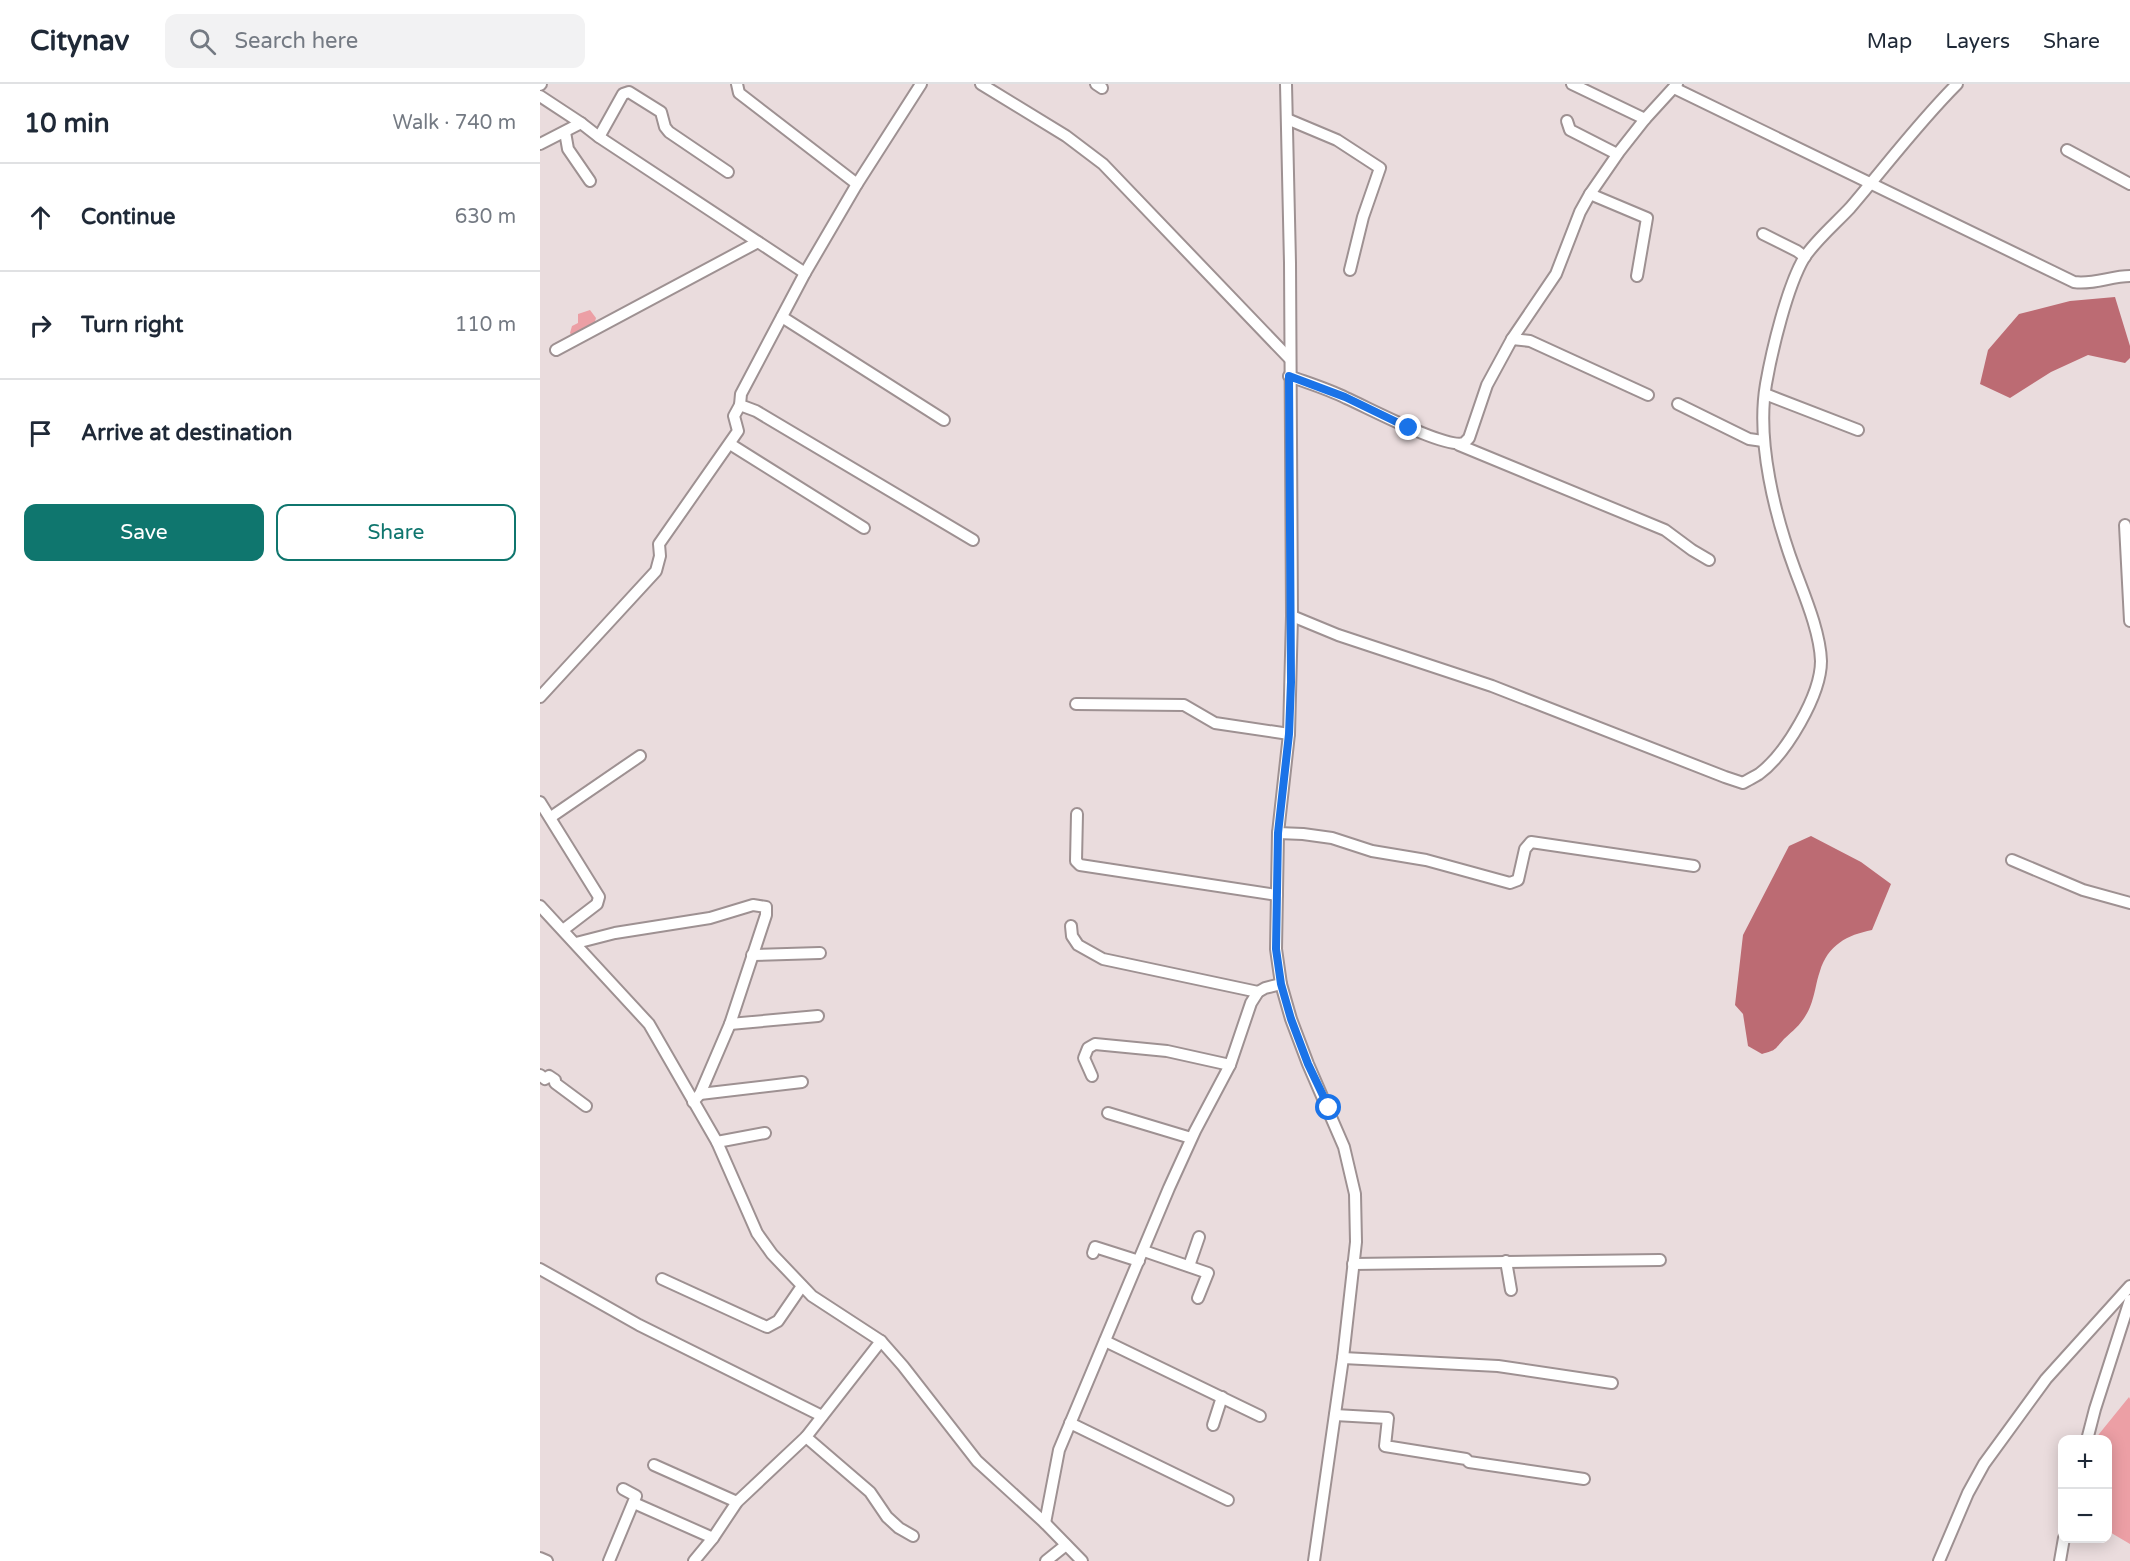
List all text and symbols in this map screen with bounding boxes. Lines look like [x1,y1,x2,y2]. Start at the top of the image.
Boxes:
search box [165,14,585,68]
text: Citynav [30,24,129,58]
icon: search [186,25,219,58]
text: Search here [234,28,358,54]
text: Map [1867,29,1912,54]
text: Layers [1945,29,2010,54]
text: Share [2043,29,2100,54]
text: 10 min [24,108,110,139]
text: Walk · 740 m [393,111,516,135]
icon: ahead [24,201,57,234]
text: Continue [81,204,176,230]
text: 630 m [455,205,516,229]
icon: right [24,309,57,342]
text: Turn right [81,312,183,338]
text: 110 m [455,313,516,337]
route end [1395,414,1421,440]
icon: arrive [24,417,57,450]
text: Arrive at destination [81,420,292,446]
button: Save [24,504,264,561]
button: Share [276,504,516,561]
route start [1315,1094,1341,1120]
map controls [2058,1435,2112,1543]
button: + [2058,1435,2112,1489]
button: − [2058,1489,2112,1543]

